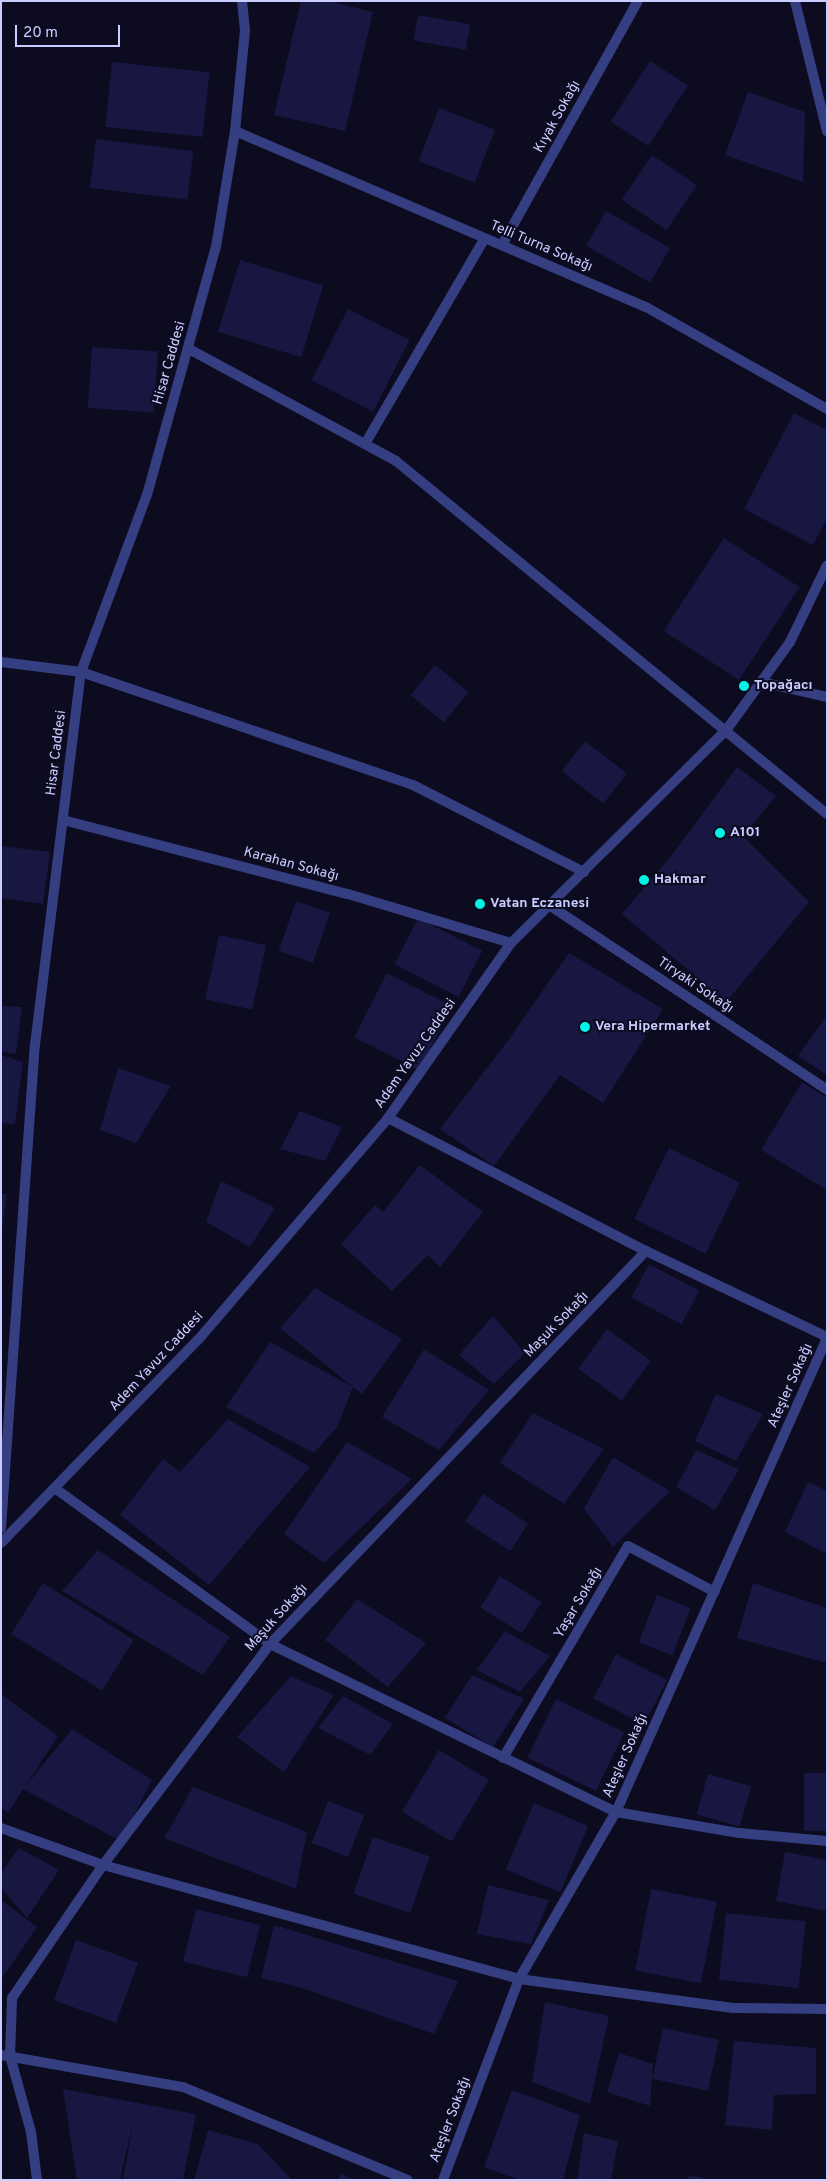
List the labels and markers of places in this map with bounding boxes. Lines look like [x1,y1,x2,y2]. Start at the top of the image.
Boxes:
place label: Topağacı [754,678,813,694]
marker: Topağacı [738,680,750,692]
place label: A101 [730,825,760,841]
marker: A101 [714,827,726,839]
place label: Hakmar [654,872,706,888]
marker: Hakmar [638,874,650,886]
place label: Vatan Eczanesi [490,896,589,912]
marker: Vatan Eczanesi [474,898,486,910]
place label: Vera Hipermarket [595,1019,710,1035]
marker: Vera Hipermarket [579,1021,591,1033]

